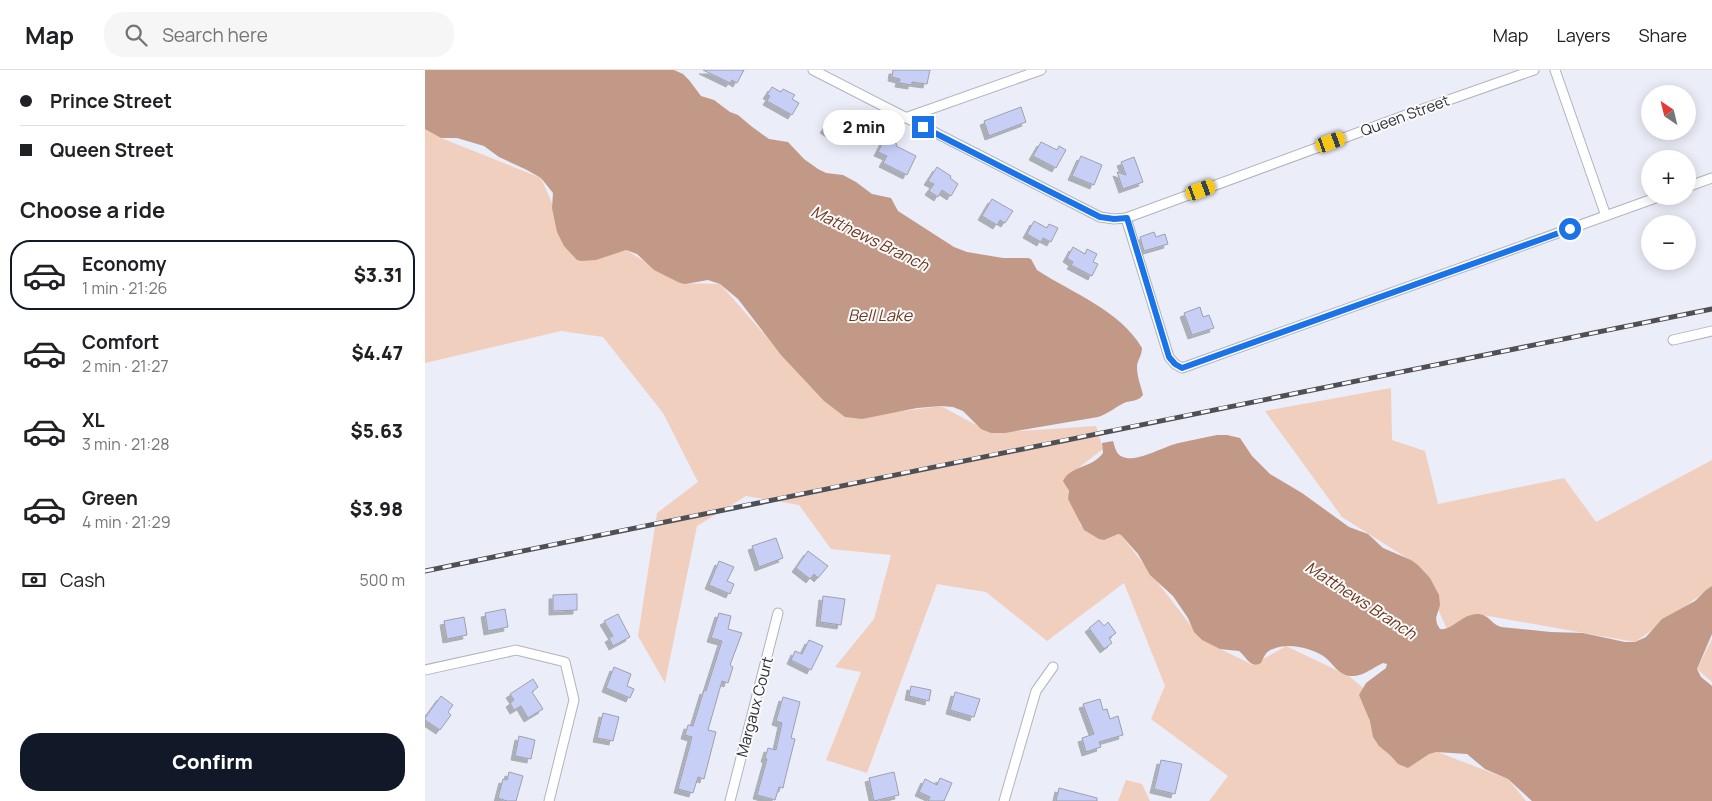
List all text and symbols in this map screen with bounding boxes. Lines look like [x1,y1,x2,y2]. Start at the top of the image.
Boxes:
search box [104,12,454,57]
text: Map [25,18,74,51]
icon: search [122,21,150,49]
text: Search here [162,22,268,48]
text: Map [1493,23,1528,47]
text: Layers [1556,23,1610,47]
text: Share [1638,23,1687,47]
north arrow [1641,85,1696,140]
map controls [1641,85,1696,270]
text: Prince Street [50,88,172,114]
street label: Queen Street [1358,90,1452,141]
callout: 2 min [823,110,905,144]
text: 2 min [843,116,885,138]
route end [912,116,934,138]
car [1314,130,1347,154]
text: Queen Street [50,137,174,163]
button: + [1641,150,1696,205]
car [1184,178,1217,202]
text: Choose a ride [20,195,165,225]
water label: Matthews Branch [808,200,933,276]
button: − [1641,215,1696,270]
route start [1559,218,1581,240]
text: Economy [82,251,166,277]
icon: car [22,253,67,298]
text: $3.31 [354,262,403,288]
text: 1 min · 21:26 [82,277,167,299]
water label: Bell Lake [848,304,914,326]
text: Comfort [82,329,159,355]
icon: car [22,331,67,376]
text: $4.47 [351,340,403,366]
text: 2 min · 21:27 [82,355,168,377]
text: XL [82,407,105,433]
icon: car [22,409,67,454]
text: $5.63 [351,418,403,444]
text: 3 min · 21:28 [82,433,169,455]
text: Green [82,485,138,511]
icon: car [22,487,67,532]
text: $3.98 [350,496,403,522]
text: 4 min · 21:29 [82,511,171,533]
water label: Matthews Branch [1301,556,1421,644]
icon: cash [20,566,48,594]
text: Cash [60,567,105,593]
text: 500 m [359,569,405,591]
street label: Margaux Court [731,654,778,759]
button: Confirm [20,733,405,791]

